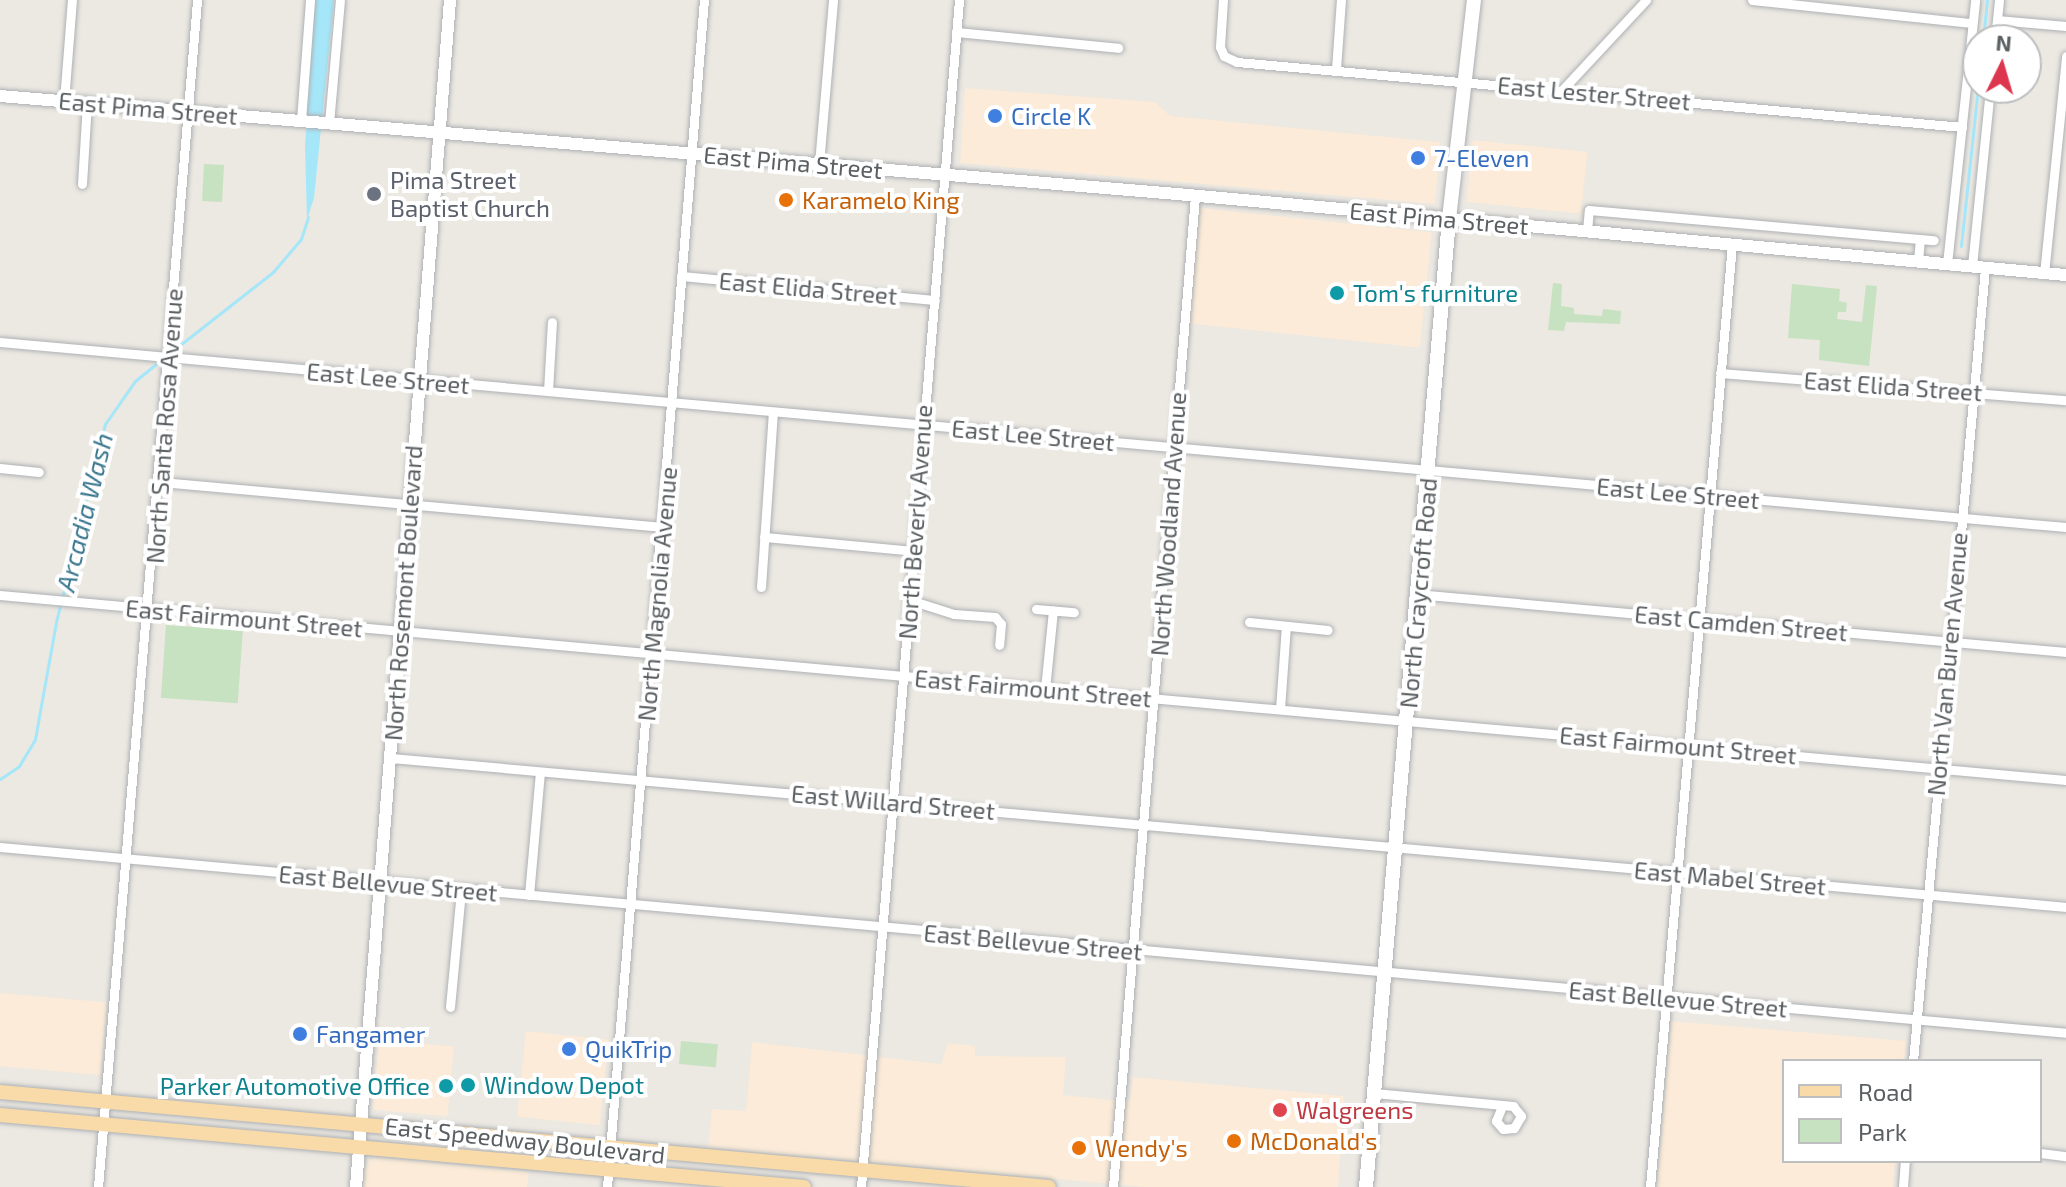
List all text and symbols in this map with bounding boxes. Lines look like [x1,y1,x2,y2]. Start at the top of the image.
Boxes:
north arrow [1962,24,2042,104]
text: N [1995,28,2013,56]
street label: East Lester Street [1496,70,1692,116]
street label: East Pima Street [57,86,239,130]
place label: Circle K [1011,102,1091,130]
marker: Circle K [986,107,1004,125]
street label: East Pima Street [702,140,884,184]
place label: 7-Eleven [1434,144,1529,172]
marker: 7-Eleven [1409,149,1427,167]
place label: Pima Street Baptist Church [390,166,550,222]
marker: Pima Street Baptist Church [365,185,383,203]
place label: Karamelo King [802,186,960,214]
marker: Karamelo King [777,191,795,209]
street label: East Pima Street [1348,196,1530,240]
street label: East Elida Street [718,266,898,310]
place label: Tom's furniture [1353,279,1519,307]
marker: Tom's furniture [1328,284,1346,302]
street label: North Santa Rosa Avenue [140,287,188,565]
street label: East Lee Street [305,357,471,399]
street label: East Elida Street [1803,365,1983,407]
street label: North Woodland Avenue [1144,390,1192,658]
street label: North Beverly Avenue [892,403,938,641]
street label: East Lee Street [950,414,1116,456]
water label: Arcadia Wash [49,429,119,595]
street label: North Rosemont Boulevard [378,444,428,742]
street label: North Magnolia Avenue [632,465,682,723]
street label: East Lee Street [1595,472,1761,514]
street label: North Craycroft Road [1394,477,1442,709]
street label: North Van Buren Avenue [1921,530,1973,798]
street label: East Fairmount Street [124,593,364,643]
street label: East Camden Street [1633,599,1849,647]
street label: East Fairmount Street [913,663,1153,713]
street label: East Fairmount Street [1558,720,1798,770]
street label: East Willard Street [790,779,996,825]
street label: East Mabel Street [1632,855,1828,901]
street label: East Bellevue Street [277,859,499,907]
street label: East Bellevue Street [922,918,1144,966]
street label: East Bellevue Street [1567,975,1789,1023]
place label: Fangamer [316,1020,425,1048]
marker: Fangamer [291,1025,309,1043]
place label: QuikTrip [585,1035,672,1063]
marker: QuikTrip [560,1040,578,1058]
legend [1782,1059,2042,1163]
place label: Window Depot [484,1071,645,1099]
place label: Parker Automotive Office [159,1072,430,1100]
marker: Window Depot [459,1076,477,1094]
marker: Parker Automotive Office [437,1077,455,1095]
text: Road [1858,1077,1913,1106]
place label: Walgreens [1296,1096,1413,1124]
marker: Walgreens [1271,1101,1289,1119]
street label: East Speedway Boulevard [383,1111,667,1169]
text: Park [1858,1117,1907,1146]
place label: McDonald's [1250,1127,1378,1155]
marker: McDonald's [1225,1132,1243,1150]
place label: Wendy's [1095,1134,1188,1162]
marker: Wendy's [1070,1139,1088,1157]

